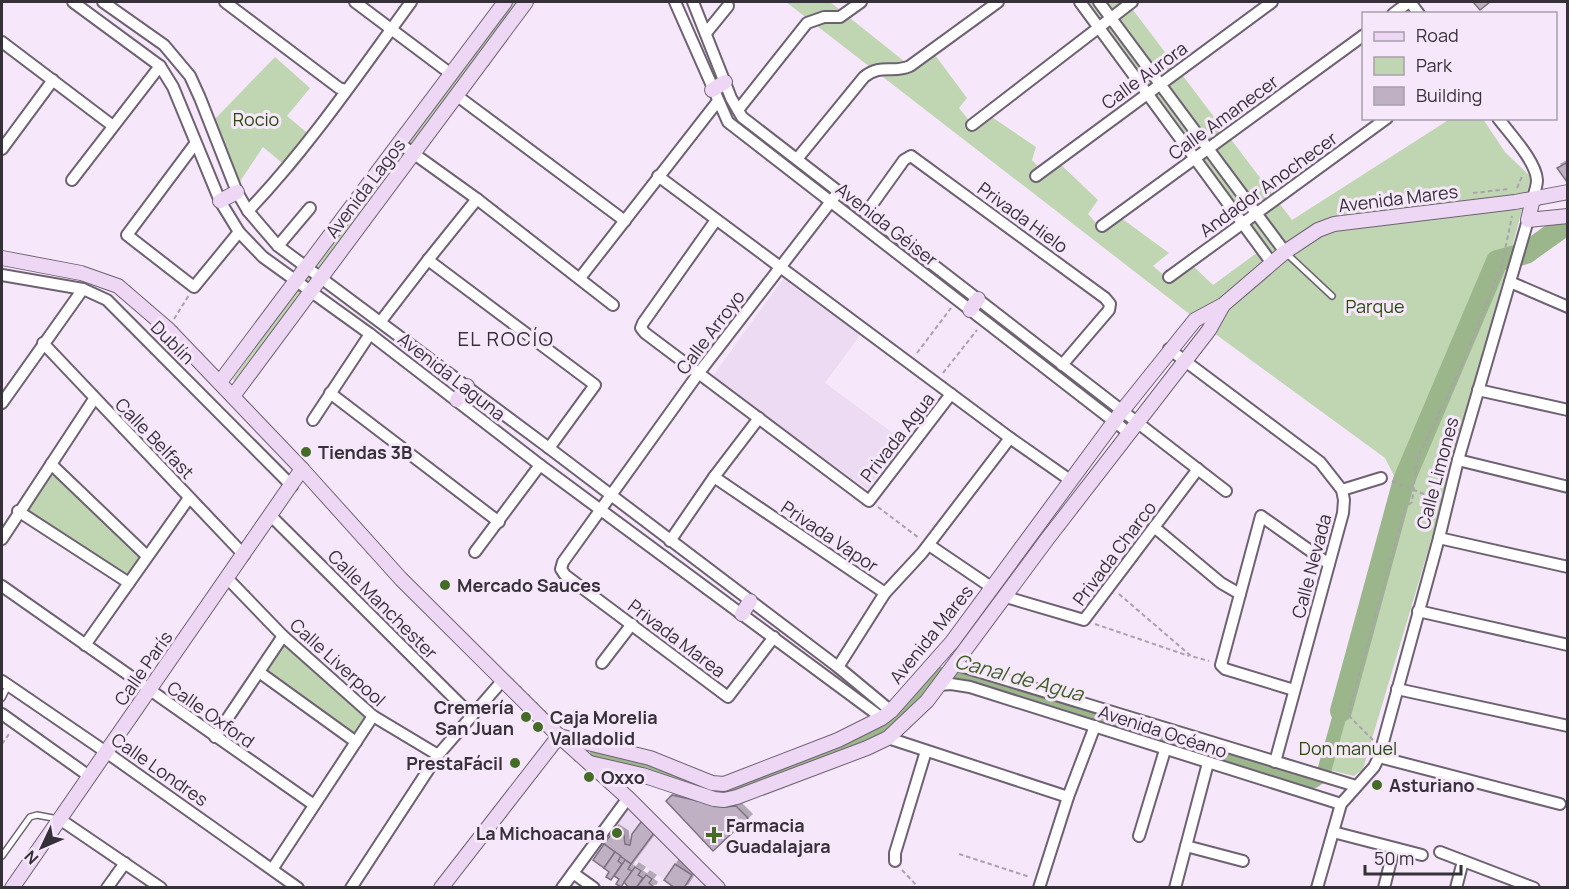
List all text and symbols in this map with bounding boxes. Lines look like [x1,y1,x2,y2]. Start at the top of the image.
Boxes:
legend [1362,12,1557,120]
text: Road [1416,23,1459,47]
street label: Calle Aurora [1096,36,1192,114]
text: Park [1416,53,1453,77]
street label: Calle Amanecer [1163,69,1283,165]
text: Building [1416,83,1482,107]
park label: Rocio [233,107,279,131]
street label: Andador Anochecer [1194,126,1342,242]
street label: Avenida Lagos [320,133,410,243]
street label: Privada Hielo [973,176,1073,258]
street label: Avenida Géiser [831,177,943,272]
street label: Avenida Mares [1337,179,1459,217]
street label: Calle Arroyo [670,285,750,379]
park label: Parque [1346,294,1404,318]
street label: Dublín [146,315,200,369]
district label: EL ROCÍO [457,325,555,352]
street label: Avenida Laguna [393,326,511,426]
street label: Privada Agua [855,387,939,487]
street label: Calle Belfast [110,392,200,484]
street label: Calle Limones [1410,414,1464,532]
place label: Tiendas 3B [318,440,412,464]
marker: Tiendas 3B [299,445,313,459]
street label: Privada Vapor [777,495,884,578]
street label: Privada Charco [1067,496,1161,610]
street label: Calle Nevada [1286,511,1336,621]
street label: Calle Manchester [323,544,443,664]
place label: Mercado Sauces [457,573,601,597]
marker: Mercado Sauces [438,578,452,592]
street label: Avenida Mares [884,580,978,688]
street label: Privada Marea [623,593,731,683]
street label: Calle Liverpool [285,613,391,711]
street label: Calle París [109,626,177,710]
water label: Canal de Agua [952,647,1087,707]
street label: Calle Oxford [163,675,259,753]
place label: Cremería San Juan [434,695,514,740]
street label: Avenida Océano [1096,699,1230,763]
place label: Caja Morelia Valladolid [550,705,658,750]
marker: Cremería San Juan [519,710,533,724]
marker: Caja Morelia Valladolid [531,720,545,734]
street label: Calle Londres [107,727,213,811]
park label: Don manuel [1299,736,1397,760]
place label: PrestaFácil [406,751,503,775]
marker: PrestaFácil [508,756,522,770]
place label: Oxxo [601,765,645,789]
marker: Oxxo [582,770,596,784]
place label: Asturiano [1389,773,1475,797]
marker: Asturiano [1370,778,1384,792]
place label: Farmacia Guadalajara [726,813,831,858]
north arrow [12,817,72,877]
place label: La Michoacana [476,821,605,845]
marker: La Michoacana [610,826,624,840]
marker: Farmacia Guadalajara [707,828,721,842]
scale bar [1365,838,1461,876]
text: N [19,846,43,869]
text: 50 m [1374,846,1414,870]

